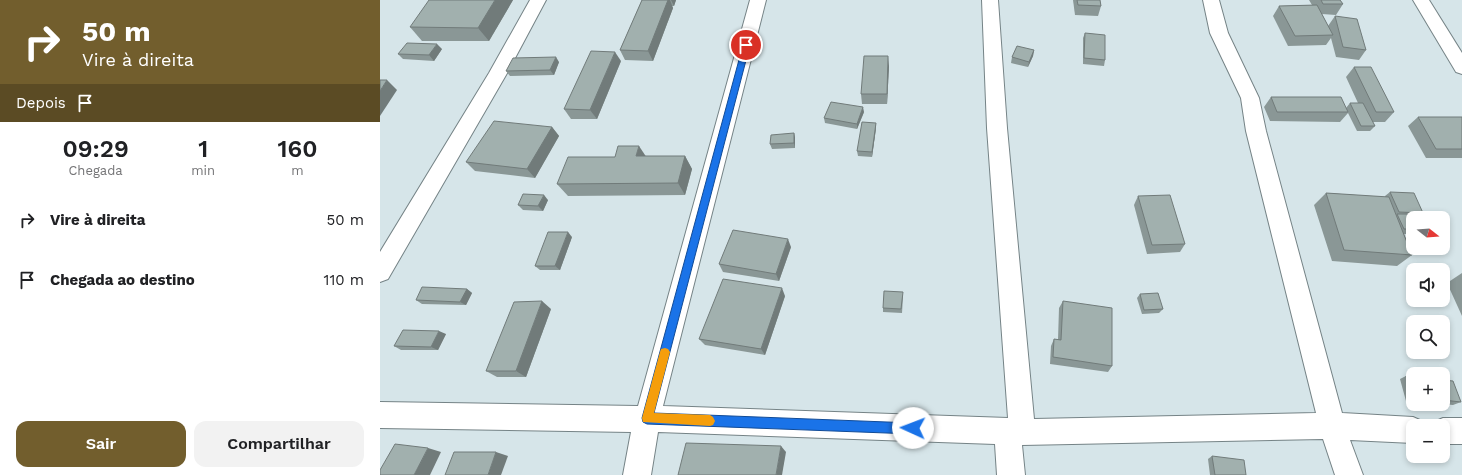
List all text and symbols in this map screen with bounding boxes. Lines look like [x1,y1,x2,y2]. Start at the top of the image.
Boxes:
text: 50 m [82,15,151,48]
icon: right [16,16,68,68]
pin [729,28,763,62]
icon: arrive [735,34,757,56]
text: Vire à direita [82,49,194,70]
icon: arrive [74,92,96,114]
text: Depois [16,94,66,112]
text: 09:29 [62,135,129,163]
text: 1 [198,135,208,163]
text: 160 [278,135,318,163]
text: Chegada [68,163,123,178]
text: min [191,163,215,178]
text: m [291,163,304,178]
icon: right [16,209,38,231]
text: Vire à direita [50,211,145,229]
text: 50 m [327,211,364,229]
north arrow [1406,211,1450,255]
map controls [1406,211,1450,463]
button: sound [1406,263,1450,307]
icon: arrive [16,269,38,291]
text: Chegada ao destino [50,271,195,289]
text: 110 m [324,271,364,289]
button: search [1406,315,1450,359]
button: + [1406,367,1450,411]
position arrow [892,407,934,449]
button: − [1406,419,1450,463]
button: Sair [16,421,186,467]
button: Compartilhar [194,421,364,467]

